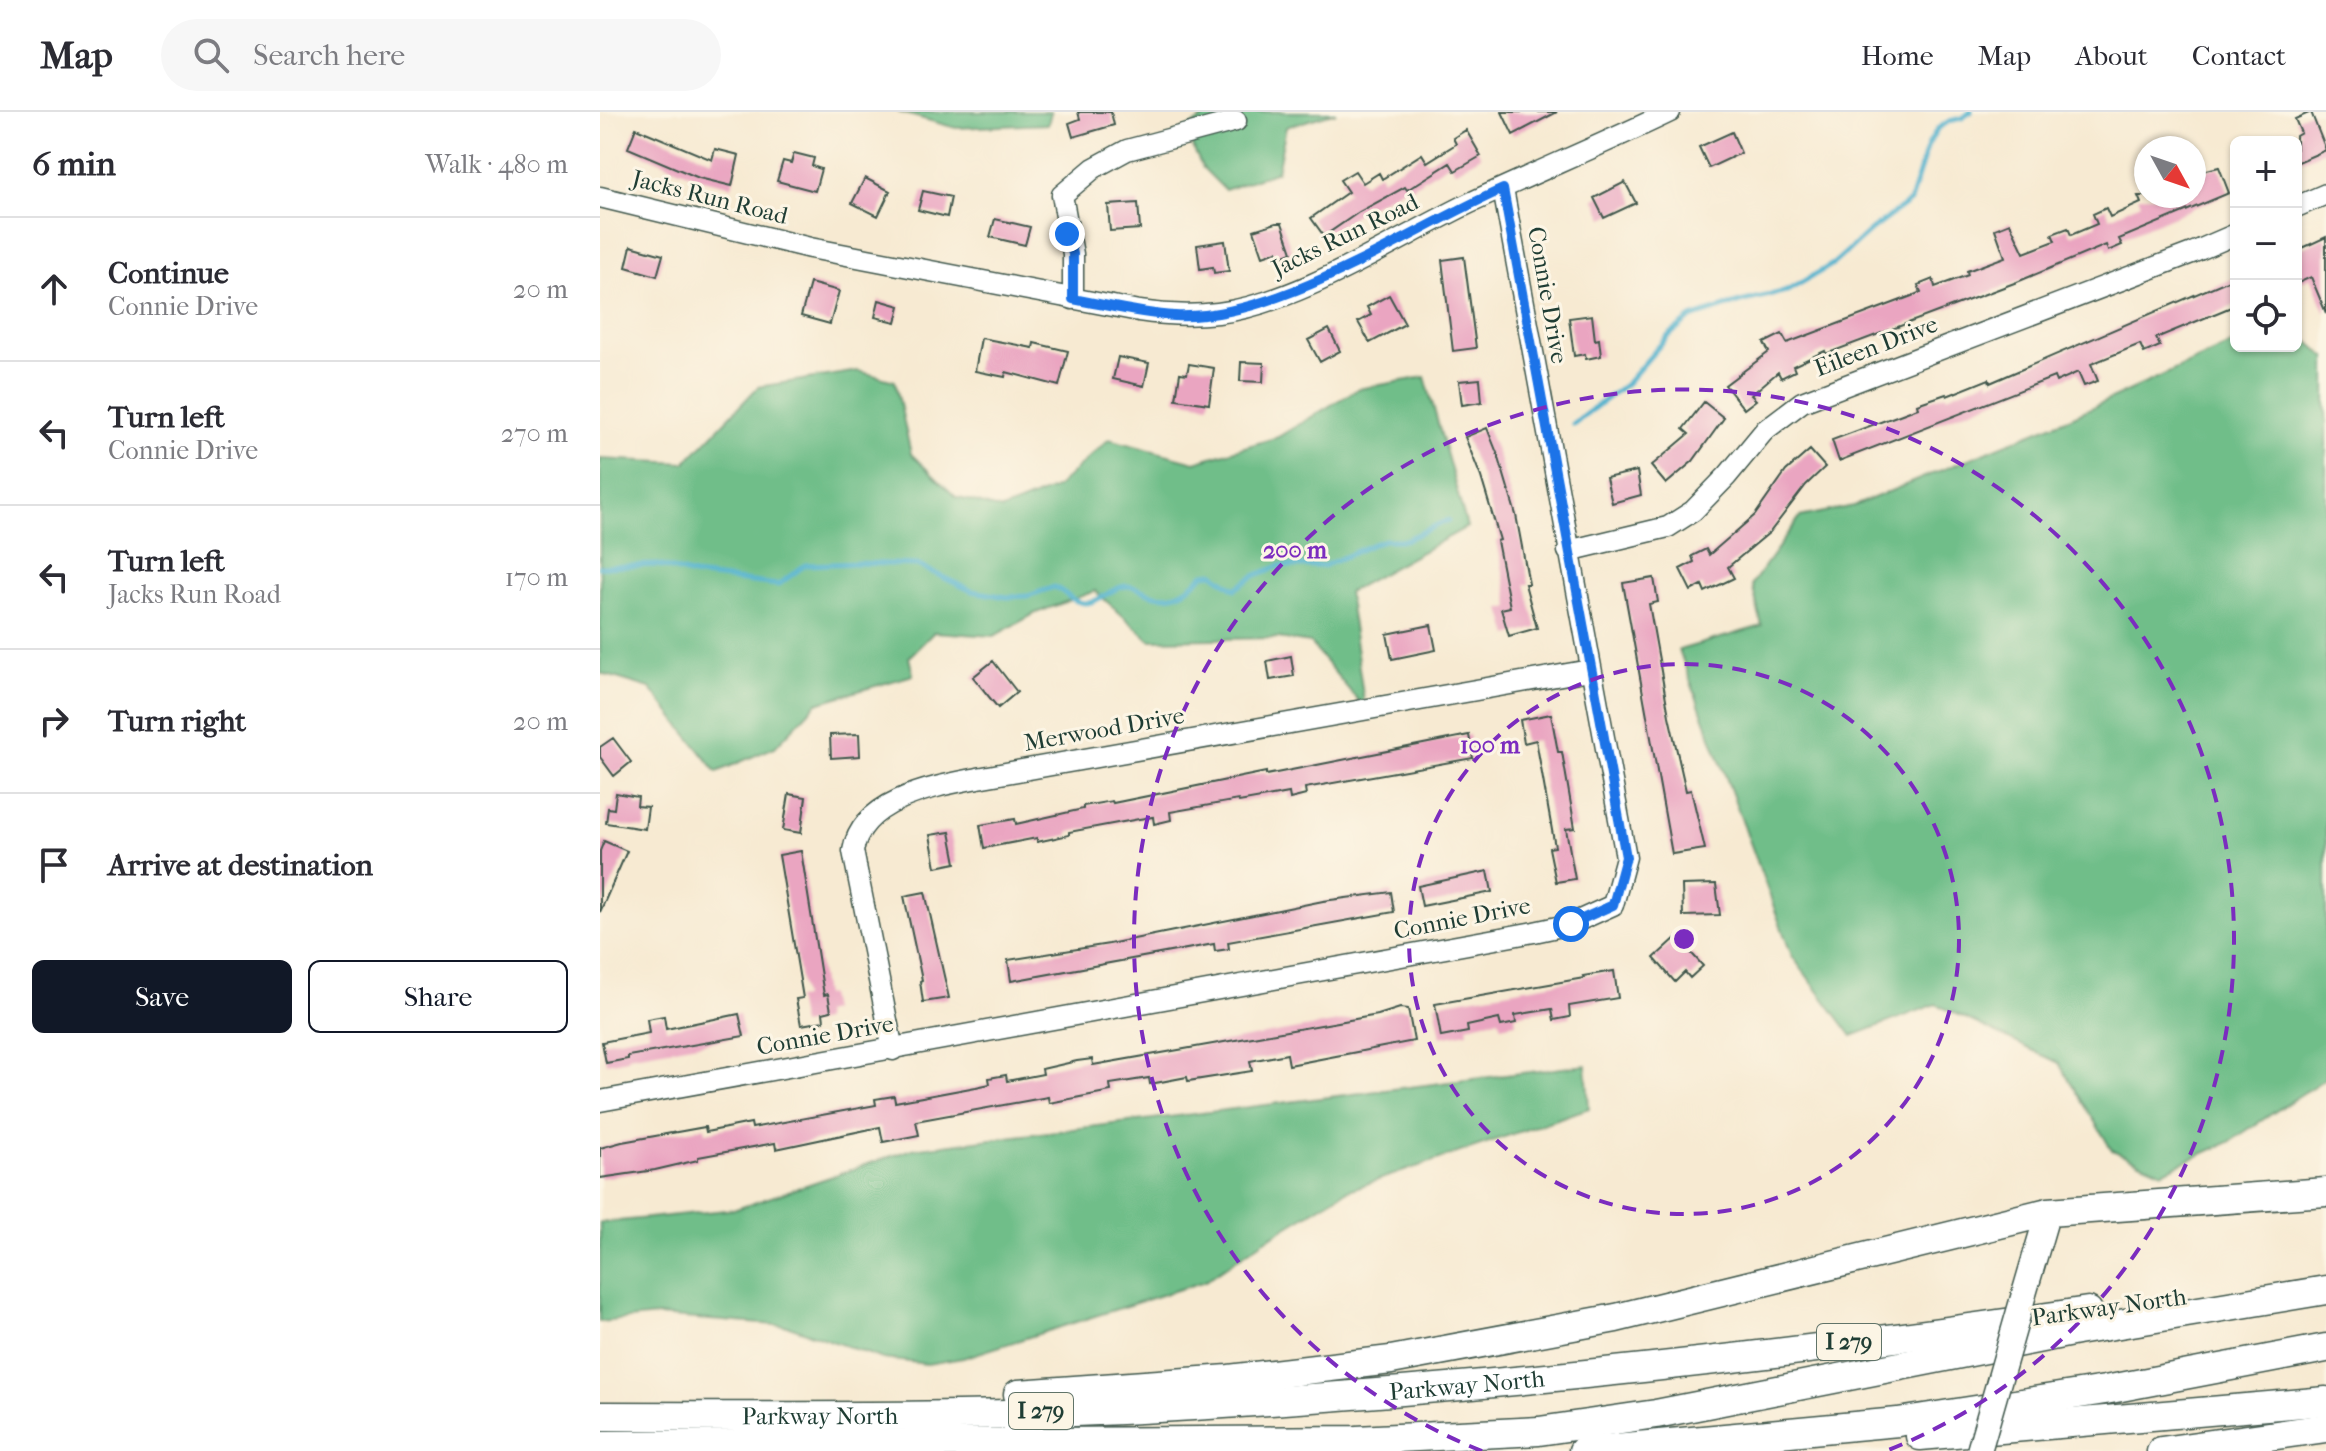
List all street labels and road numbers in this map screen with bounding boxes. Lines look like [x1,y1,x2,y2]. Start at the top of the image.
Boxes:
street label: Jacks Run Road [627,164,792,230]
street label: Jacks Run Road [1265,187,1424,283]
street label: Connie Drive [1522,224,1574,366]
street label: Eileen Drive [1810,310,1942,382]
street label: Merwood Drive [1022,701,1187,757]
street label: Connie Drive [1391,891,1533,945]
street label: Connie Drive [754,1009,896,1061]
street label: Parkway North [2030,1282,2189,1332]
road number: I 279 [1817,1324,1881,1360]
street label: Parkway North [1388,1364,1547,1406]
road number: I 279 [1009,1393,1073,1429]
street label: Parkway North [742,1402,899,1430]

